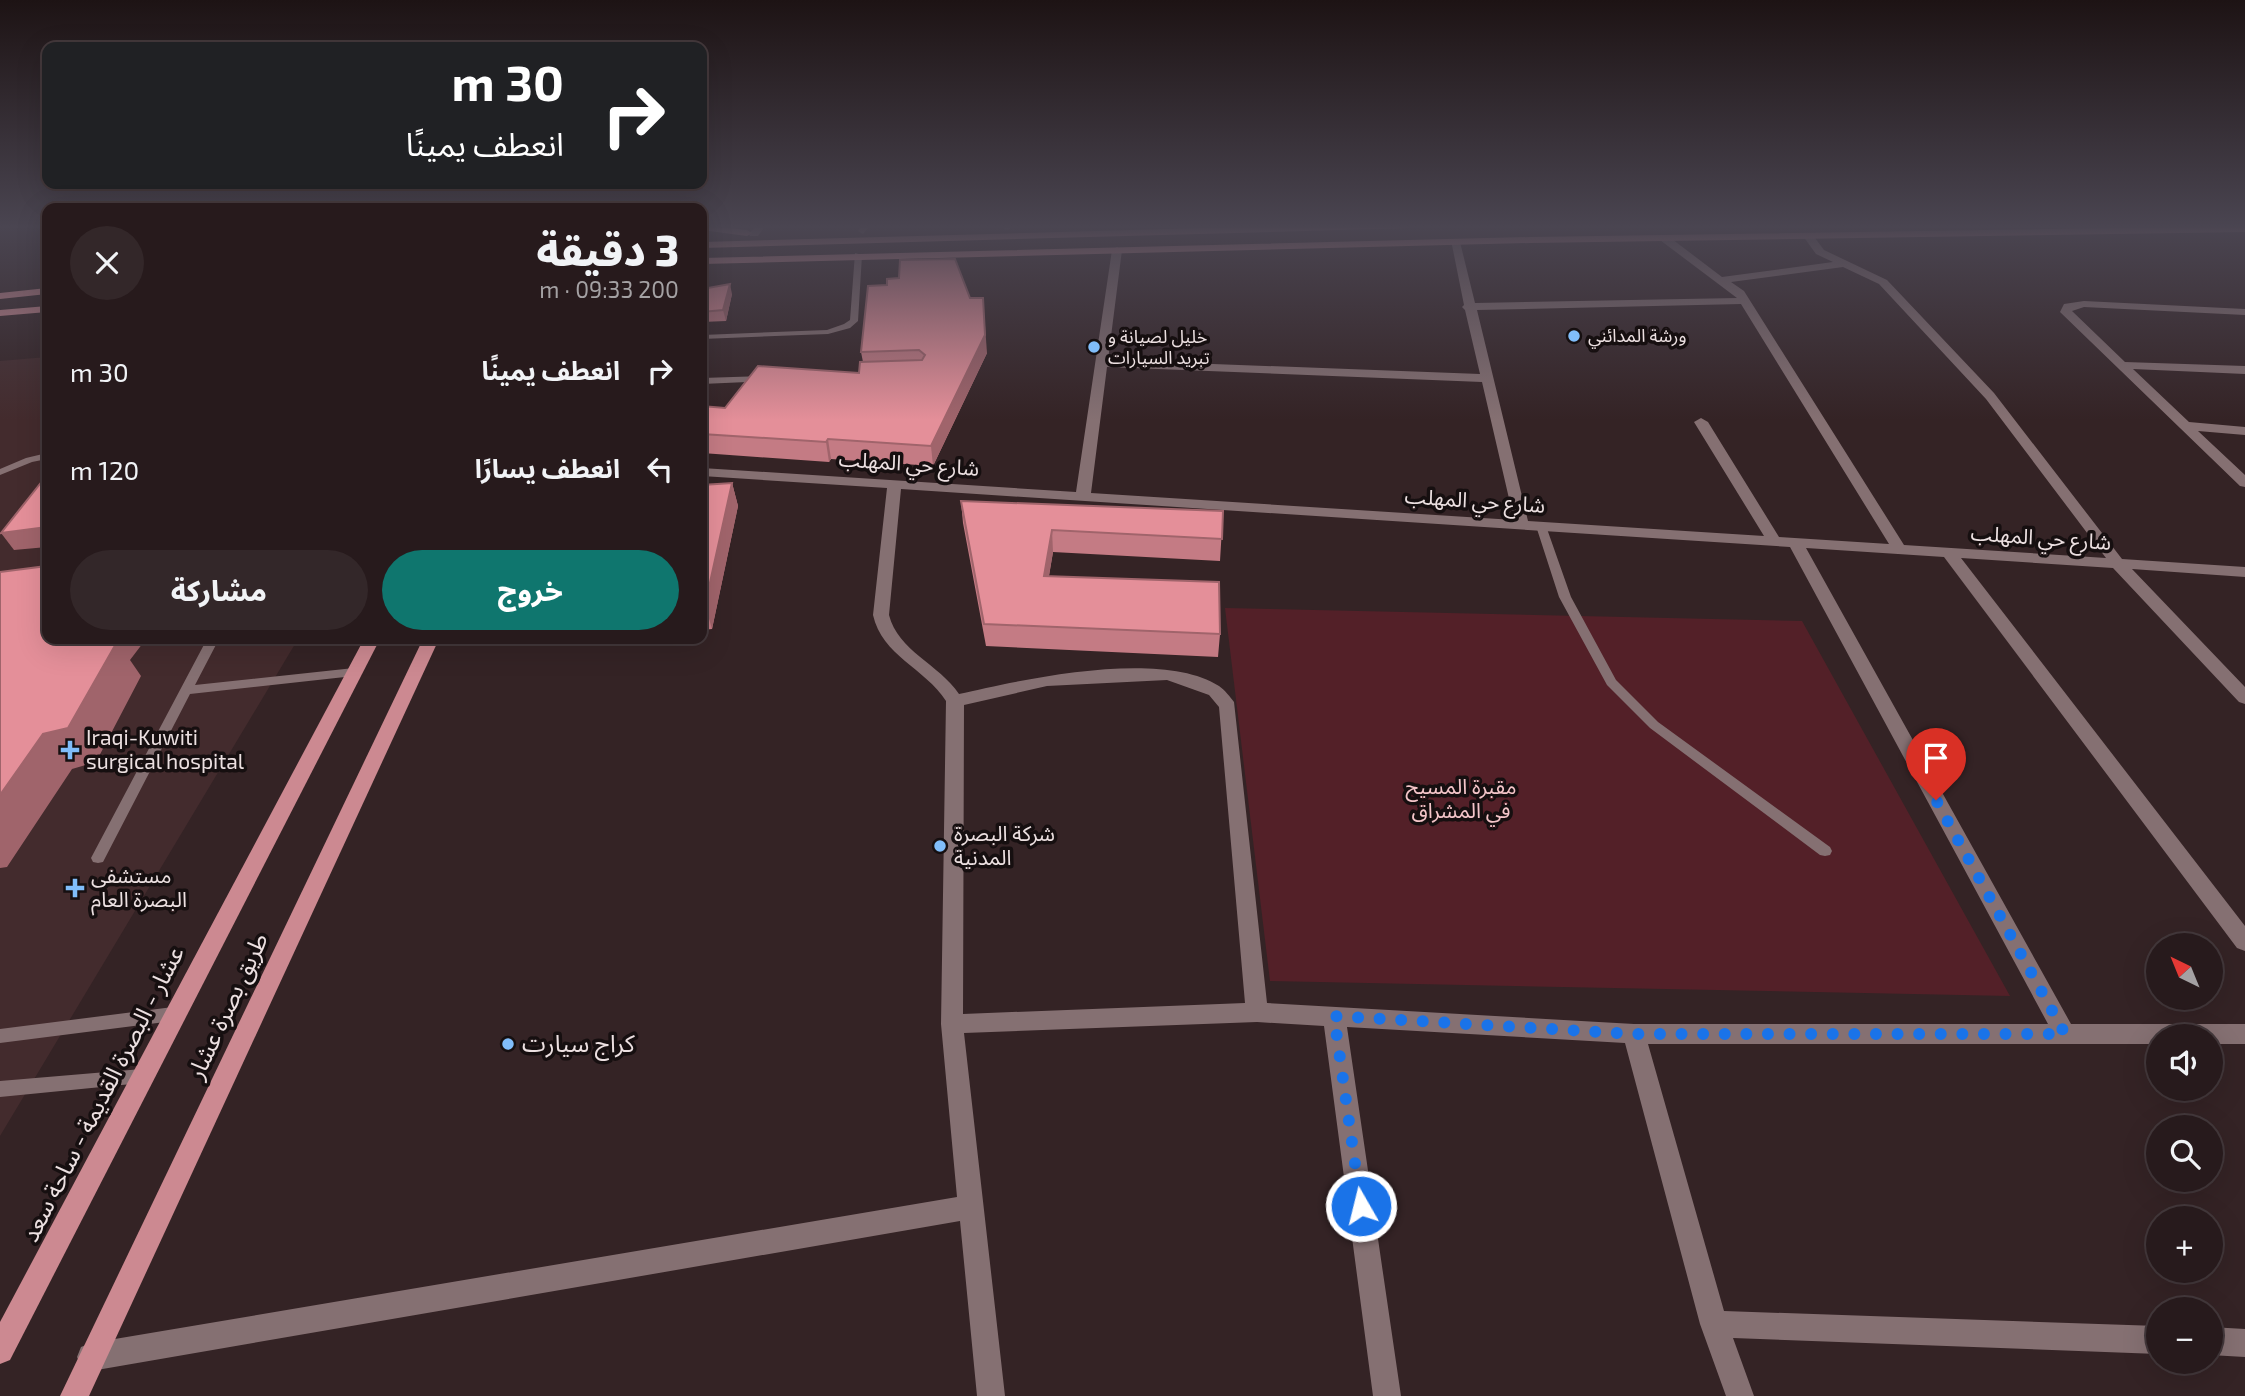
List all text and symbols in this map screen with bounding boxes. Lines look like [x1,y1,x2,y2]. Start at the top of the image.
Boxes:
text: 30 m [452,52,564,111]
icon: right [588,70,679,161]
text: انعطف يمينًا [406,124,564,162]
text: 3 دقيقة [536,224,679,274]
button: close [70,226,144,300]
text: 200 m · 09:33 [539,275,679,303]
place label: ورشة المدائني [1588,324,1686,349]
place label: خليل لصيانة و تبريد السيارات [1108,325,1210,369]
marker: ورشة المدائني [1566,328,1582,344]
marker: خليل لصيانة و تبريد السيارات [1086,339,1102,355]
icon: right [641,352,679,390]
text: انعطف يمينًا [481,354,620,385]
text: 30 m [70,356,129,387]
street label: شارع حي المهلب [838,445,980,485]
icon: left [641,450,679,488]
text: انعطف يسارًا [475,452,620,483]
text: 120 m [70,454,139,485]
street label: شارع حي المهلب [1404,482,1546,522]
street label: شارع حي المهلب [1970,519,2112,559]
button: مشاركة [70,550,368,630]
button: خروج [382,550,679,630]
place label: Iraqi-Kuwiti surgical hospital [86,724,245,773]
pin [1906,728,1966,800]
icon: arrive [1917,739,1955,777]
marker: Iraqi-Kuwiti surgical hospital [60,740,80,760]
park label: مقبرة المسيح في المشراق [1405,773,1517,827]
place label: شركة البصرة المدنية [954,820,1055,869]
marker: شركة البصرة المدنية [932,838,948,854]
place label: مستشفى البصرة العام [91,862,187,916]
marker: مستشفى البصرة العام [65,878,85,898]
street label: طريق بصرة عشار [180,928,275,1085]
north arrow [2146,933,2222,1010]
map controls [2146,933,2223,1374]
street label: عشار - البصرة القديمة - ساحة سعد [14,941,190,1247]
button: sound [2146,1024,2223,1101]
place label: كراج سيارت [522,1028,636,1061]
marker: كراج سيارت [500,1036,516,1052]
button: search [2146,1115,2223,1192]
position arrow [1324,1169,1398,1243]
button: + [2146,1206,2223,1283]
button: − [2146,1297,2223,1374]

